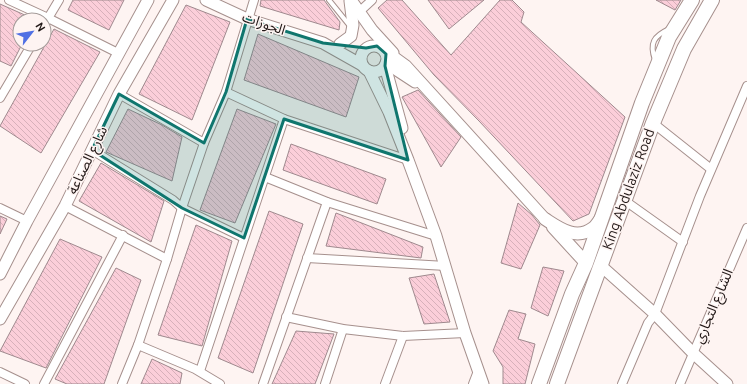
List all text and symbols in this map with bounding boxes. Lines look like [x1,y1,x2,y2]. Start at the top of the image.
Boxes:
street label: الجوزات [240,8,288,39]
north arrow [12,12,52,52]
text: N [33,20,48,33]
street label: شارع الصناعة [64,123,113,198]
street label: King Abdulaziz Road [599,126,657,252]
street label: الشارع التجاري [690,266,739,347]

